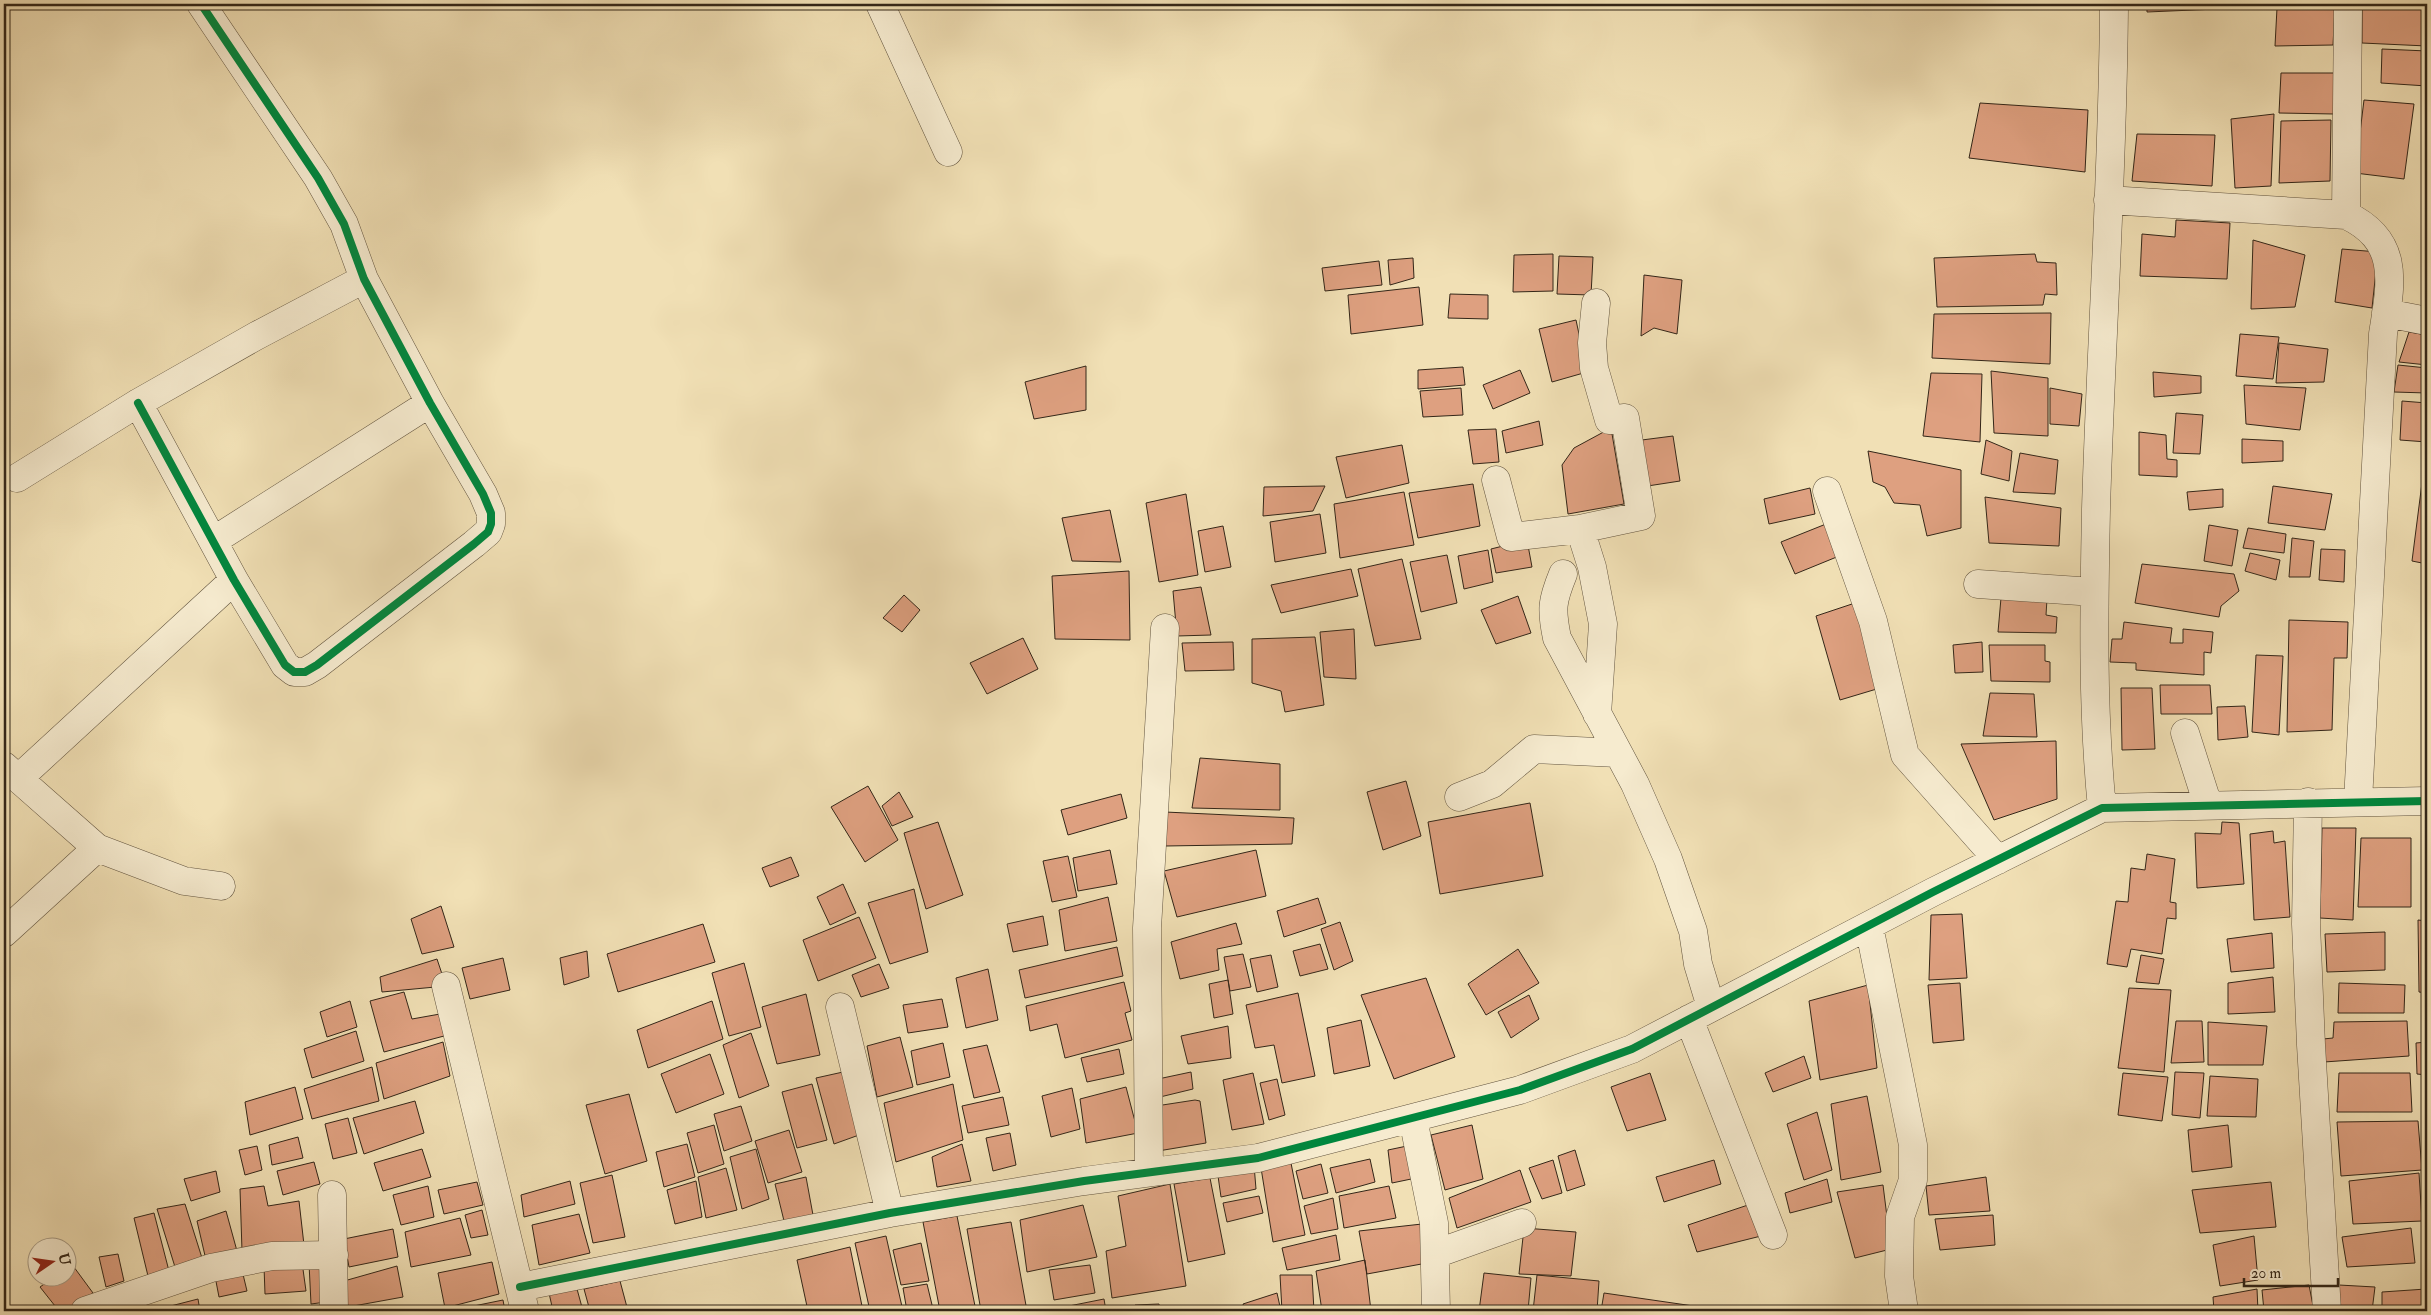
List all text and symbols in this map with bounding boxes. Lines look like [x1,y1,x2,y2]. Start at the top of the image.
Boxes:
north arrow [28,1238,78,1288]
text: U [55,1252,74,1267]
scale bar [2244,1255,2337,1287]
text: 20 m [2251,1264,2281,1283]

